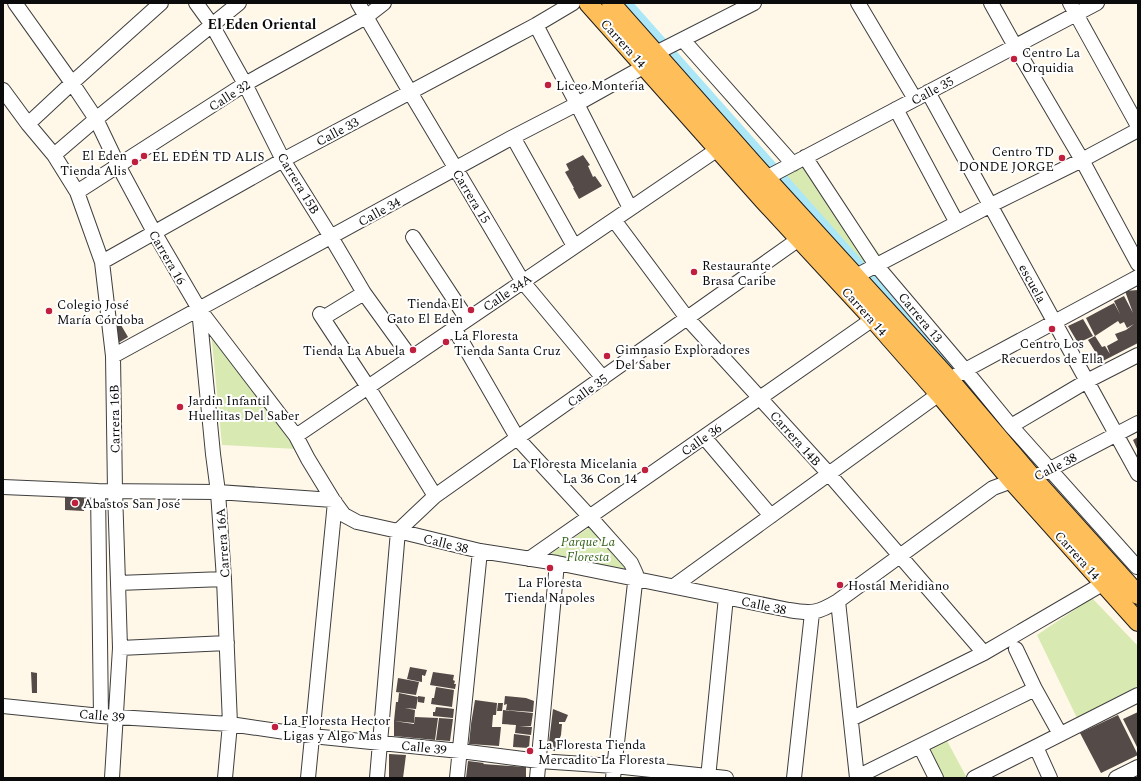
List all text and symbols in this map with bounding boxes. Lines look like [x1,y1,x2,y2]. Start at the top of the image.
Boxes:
district label: El Eden Oriental [208,14,317,35]
street label: Carrera 14 [596,15,651,73]
place label: Centro La Orquidia [1022,43,1081,78]
marker: Centro La Orquidia [1009,54,1019,64]
street label: Calle 35 [908,71,957,110]
street label: Calle 32 [205,75,254,116]
place label: Liceo Monteria [556,76,645,96]
marker: Liceo Monteria [543,80,553,90]
street label: Calle 33 [313,112,363,151]
place label: Centro TD DONDE JORGE [959,142,1054,177]
place label: El Eden Tienda Alis [60,146,127,181]
place label: EL EDÉN TD ALIS [152,147,265,167]
street label: Carrera 15B [272,149,324,218]
marker: EL EDÉN TD ALIS [139,151,149,161]
marker: Centro TD DONDE JORGE [1057,153,1067,163]
marker: El Eden Tienda Alis [130,157,140,167]
street label: Carrera 15 [447,166,495,228]
street label: Calle 34 [355,192,405,232]
street label: Carrera 16 [143,226,191,289]
place label: Restaurante Brasa Caribe [702,256,776,291]
street label: escuela [1013,260,1051,307]
marker: Restaurante Brasa Caribe [689,267,699,277]
street label: Calle 34A [479,269,536,317]
street label: Carrera 14 [837,283,892,341]
street label: Carrera 13 [893,288,948,348]
place label: Tienda El Gato El Eden [387,294,463,329]
place label: Colegio José María Córdoba [57,295,145,330]
marker: Tienda El Gato El Eden [466,305,476,315]
marker: Colegio José María Córdoba [44,306,54,316]
marker: Centro Los Recuerdos de Ella [1047,324,1057,334]
place label: La Floresta Tienda Santa Cruz [454,326,561,361]
place label: Centro Los Recuerdos de Ella [1001,334,1104,369]
marker: La Floresta Tienda Santa Cruz [441,337,451,347]
place label: Gimnasio Exploradores Del Saber [615,340,750,375]
place label: Tienda La Abuela [303,341,406,361]
marker: Tienda La Abuela [408,345,418,355]
marker: Gimnasio Exploradores Del Saber [602,351,612,361]
street label: Calle 35 [563,369,612,412]
street label: Carrera 16B [104,384,126,454]
place label: Jardin Infantil Huellitas Del Saber [188,391,299,426]
marker: Jardin Infantil Huellitas Del Saber [175,402,185,412]
street label: Carrera 14B [765,406,826,471]
street label: Calle 36 [677,418,727,461]
street label: Calle 38 [1030,448,1080,486]
place label: La Floresta Micelania La 36 Con 14 [512,454,638,489]
marker: La Floresta Micelania La 36 Con 14 [640,465,650,475]
place label: Abastos San José [83,494,180,514]
marker: Abastos San José [70,498,80,508]
street label: Carrera 16A [211,507,235,579]
street label: Carrera 14 [1050,527,1105,585]
street label: Calle 38 [421,529,470,559]
park label: Parque La Floresta [561,532,616,567]
marker: La Floresta Tienda Napoles [545,563,555,573]
place label: La Floresta Tienda Napoles [505,573,595,608]
place label: Hostal Meridiano [848,576,949,596]
marker: Hostal Meridiano [835,580,845,590]
street label: Calle 38 [739,591,788,621]
street label: Calle 39 [78,704,126,728]
place label: La Floresta Hector Ligas y Algo Mas [283,711,390,746]
marker: La Floresta Hector Ligas y Algo Mas [270,722,280,732]
place label: La Floresta Tienda Mercadito La Floresta [538,735,666,770]
street label: Calle 39 [400,736,448,760]
marker: La Floresta Tienda Mercadito La Floresta [525,746,535,756]

